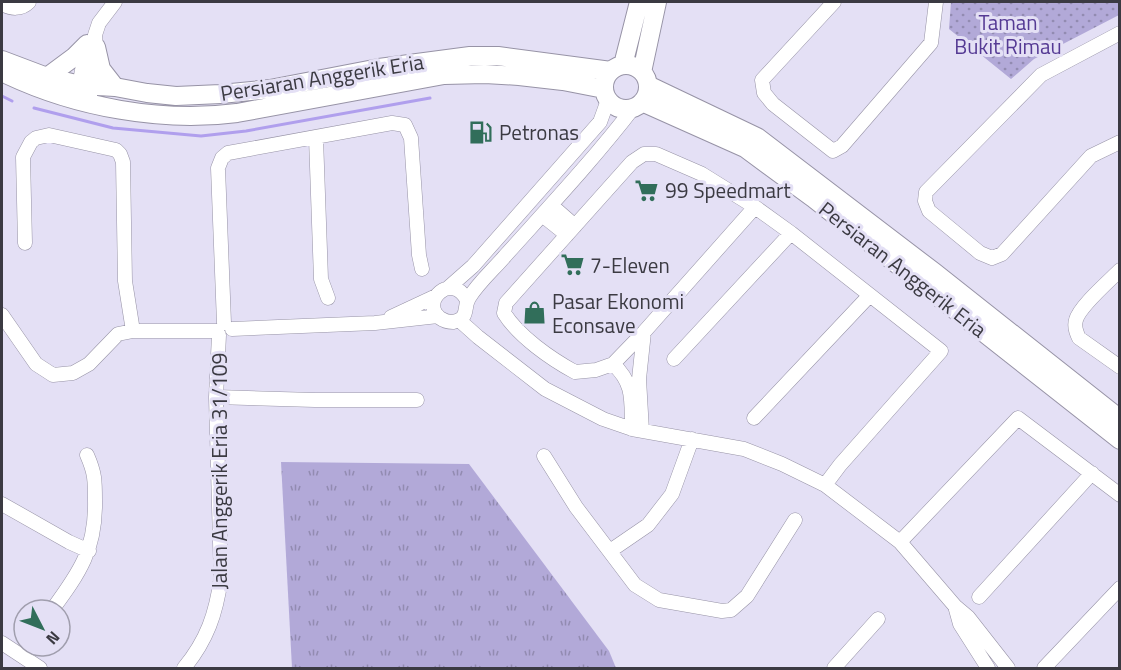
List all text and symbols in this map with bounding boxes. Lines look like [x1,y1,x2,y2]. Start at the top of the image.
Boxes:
park label: Taman Bukit Rimau [954,6,1062,62]
street label: Persiaran Anggerik Eria [218,45,426,109]
place label: Petronas [499,116,579,148]
fuel station icon: Petronas [468,119,494,145]
place label: 99 Speedmart [665,174,791,206]
supermarket icon: 99 Speedmart [634,177,660,203]
street label: Persiaran Anggerik Eria [812,193,994,345]
place label: 7-Eleven [590,249,670,281]
supermarket icon: 7-Eleven [559,252,585,278]
place label: Pasar Ekonomi Econsave [552,285,684,341]
shop icon: Pasar Ekonomi Econsave [521,300,547,326]
street label: Jalan Anggerik Eria 31/109 [203,353,235,589]
north arrow [12,598,72,658]
text: N [41,626,66,650]

